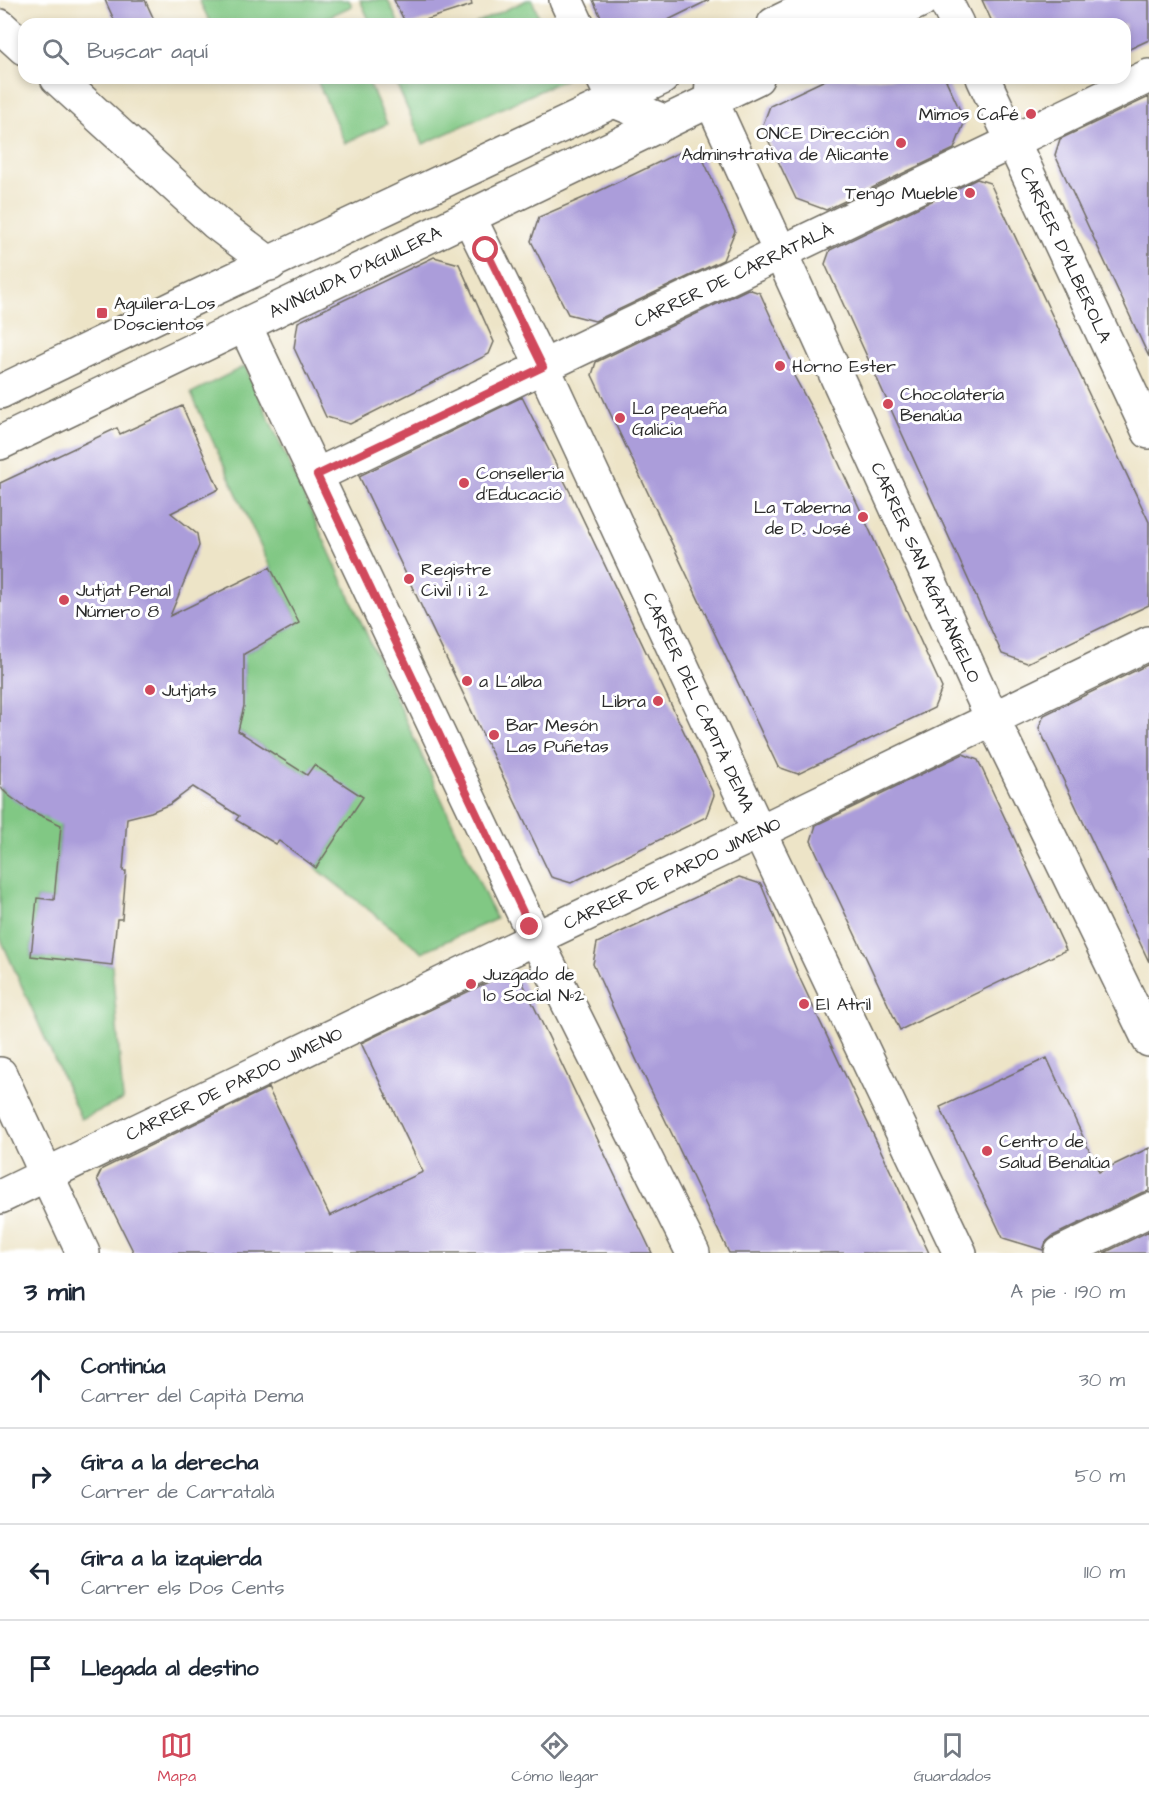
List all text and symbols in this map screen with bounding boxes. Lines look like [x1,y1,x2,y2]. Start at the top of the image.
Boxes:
search box [18,18,1131,84]
icon: search [39,35,72,68]
text: Buscar aquí [87,36,208,67]
place label: Mimos Café [919,102,1019,127]
marker: Mimos Café [1024,107,1038,121]
place label: ONCE Dirección Adminstrativa de Alicante [682,121,889,167]
marker: ONCE Dirección Adminstrativa de Alicante [894,136,908,150]
street label: CARRER D'ALBEROLA [1014,162,1118,347]
place label: Tengo Mueble [845,181,958,207]
marker: Tengo Mueble [963,186,977,200]
street label: CARRER DE CARRATALÀ [630,217,838,334]
street label: AVINGUDA D'AGUILERA [264,219,446,324]
route start [472,236,498,262]
place label: Aguilera-Los Doscientos [114,291,216,337]
marker: Aguilera-Los Doscientos [95,306,109,320]
place label: Horno Ester [792,354,896,379]
marker: Horno Ester [773,359,787,373]
place label: Chocolatería Benalúa [900,382,1004,428]
place label: La pequeña Galicia [632,396,727,442]
marker: Chocolatería Benalúa [881,397,895,411]
marker: La pequeña Galicia [613,411,627,425]
street label: CARRER SAN AGATÁNGELO [865,458,987,687]
place label: Conselleria d'Educació [476,461,564,507]
marker: Conselleria d'Educació [457,476,471,490]
place label: La Taberna de D. José [754,495,851,541]
marker: La Taberna de D. José [856,510,870,524]
place label: Registre Civil 1 i 2 [421,557,492,603]
marker: Registre Civil 1 i 2 [402,572,416,586]
place label: Jutjat Penal Número 8 [76,578,171,624]
street label: CARRER DEL CAPITÀ DEMA [637,588,761,817]
marker: Jutjat Penal Número 8 [57,593,71,607]
place label: a L'alba [479,669,542,694]
marker: a L'alba [460,674,474,688]
place label: Jutjats [162,678,217,703]
marker: Jutjats [143,683,157,697]
place label: Libra [602,689,646,714]
marker: Libra [651,694,665,708]
place label: Bar Mesón Las Puñetas [506,713,609,759]
marker: Bar Mesón Las Puñetas [487,728,501,742]
street label: CARRER DE PARDO JIMENO [559,811,785,936]
route end [516,913,542,939]
place label: Juzgado de lo Social Nº2 [483,962,585,1008]
marker: Juzgado de lo Social Nº2 [464,977,478,991]
place label: El Atril [816,992,871,1017]
marker: El Atril [797,997,811,1011]
street label: CARRER DE PARDO JIMENO [121,1021,347,1147]
place label: Centro de Salud Benalúa [999,1129,1110,1175]
marker: Centro de Salud Benalúa [980,1144,994,1158]
text: 3 min [24,1274,85,1310]
text: A pie · 190 m [1010,1278,1125,1306]
text: Continúa [81,1351,166,1382]
icon: ahead [24,1364,57,1397]
text: 30 m [1079,1366,1125,1394]
text: Carrer del Capità Dema [81,1382,304,1410]
text: Gira a la derecha [81,1447,258,1478]
icon: right [24,1460,57,1493]
text: 50 m [1075,1462,1125,1490]
text: Carrer de Carratalà [81,1478,275,1506]
text: Gira a la izquierda [81,1543,262,1574]
icon: left [24,1556,57,1589]
text: 110 m [1084,1558,1125,1586]
text: Carrer els Dos Cents [81,1574,285,1602]
icon: arrive [24,1652,57,1685]
text: Llegada al destino [81,1653,259,1684]
tab: Mapa [158,1729,196,1787]
tab: Cómo llegar [511,1729,598,1787]
tab: Guardados [914,1729,991,1787]

